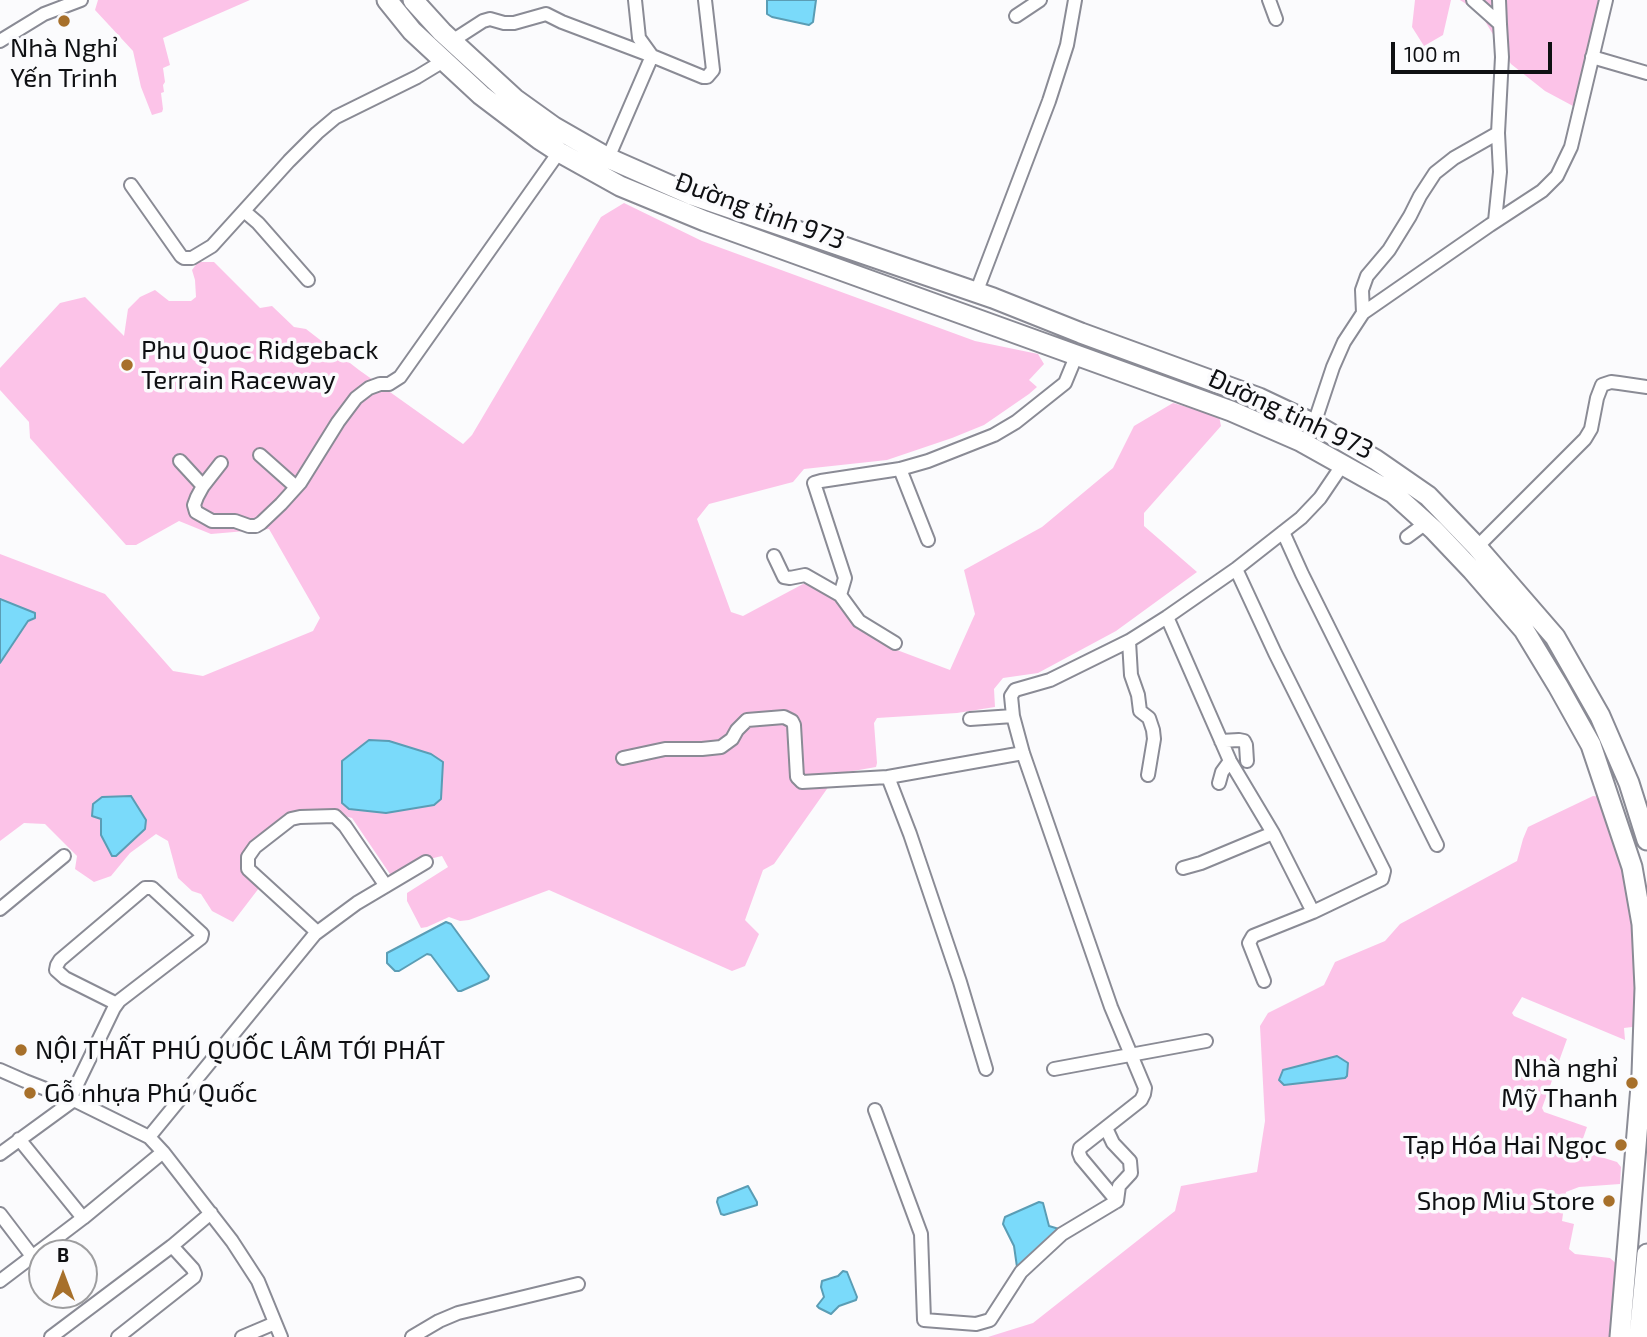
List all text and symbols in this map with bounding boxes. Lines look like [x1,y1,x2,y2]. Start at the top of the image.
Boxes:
marker: Nhà Nghỉ Yến Trinh [56,13,72,29]
scale bar [1395,28,1556,72]
place label: Nhà Nghỉ Yến Trinh [10,32,118,94]
text: 100 m [1404,41,1461,66]
street label: Đường tỉnh 973 [671,166,849,256]
place label: Phu Quoc Ridgeback Terrain Raceway [141,334,378,396]
marker: Phu Quoc Ridgeback Terrain Raceway [119,357,135,373]
street label: Đường tỉnh 973 [1204,362,1378,466]
place label: NỘI THẤT PHÚ QUỐC LÂM TỚI PHÁT [35,1034,445,1066]
marker: NỘI THẤT PHÚ QUỐC LÂM TỚI PHÁT [13,1042,29,1058]
place label: Nhà nghỉ Mỹ Thanh [1501,1052,1618,1114]
marker: Nhà nghỉ Mỹ Thanh [1624,1075,1640,1091]
place label: Gỗ nhựa Phú Quốc [44,1077,257,1109]
marker: Gỗ nhựa Phú Quốc [22,1085,38,1101]
place label: Tạp Hóa Hai Ngọc [1403,1129,1607,1161]
marker: Tạp Hóa Hai Ngọc [1613,1137,1629,1153]
place label: Shop Miu Store [1417,1185,1595,1217]
marker: Shop Miu Store [1601,1193,1617,1209]
north arrow [28,1239,98,1309]
text: B [57,1243,69,1266]

